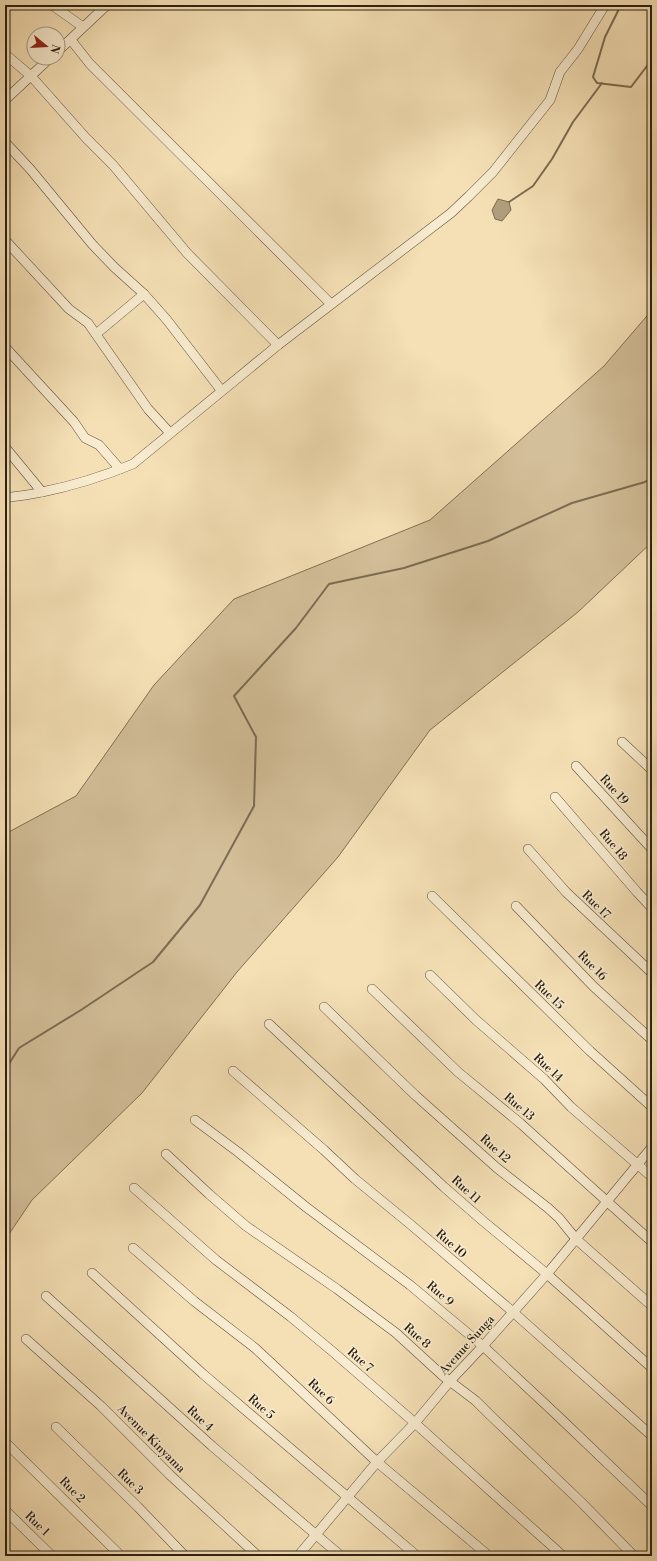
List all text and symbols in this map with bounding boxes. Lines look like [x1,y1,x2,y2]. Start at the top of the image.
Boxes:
north arrow [26,26,66,66]
text: N [46,42,63,55]
street label: Rue 19 [596,772,632,808]
street label: Rue 18 [596,826,630,864]
street label: Rue 17 [578,888,614,922]
street label: Rue 16 [574,948,610,984]
street label: Rue 15 [531,977,567,1013]
street label: Rue 14 [530,1050,566,1086]
street label: Rue 13 [501,1090,538,1124]
street label: Rue 12 [477,1132,514,1167]
street label: Rue 11 [448,1173,484,1208]
street label: Rue 10 [432,1226,470,1262]
street label: Rue 9 [423,1278,457,1310]
street label: Avenue Sunga [436,1311,498,1379]
street label: Rue 8 [400,1320,434,1352]
street label: Rue 7 [344,1345,376,1375]
street label: Rue 6 [305,1376,337,1408]
street label: Rue 5 [245,1391,278,1423]
street label: Avenue Kinyama [113,1401,189,1477]
street label: Rue 4 [184,1403,216,1435]
street label: Rue 3 [114,1466,146,1498]
street label: Rue 2 [56,1474,88,1506]
street label: Rue 1 [21,1509,53,1540]

